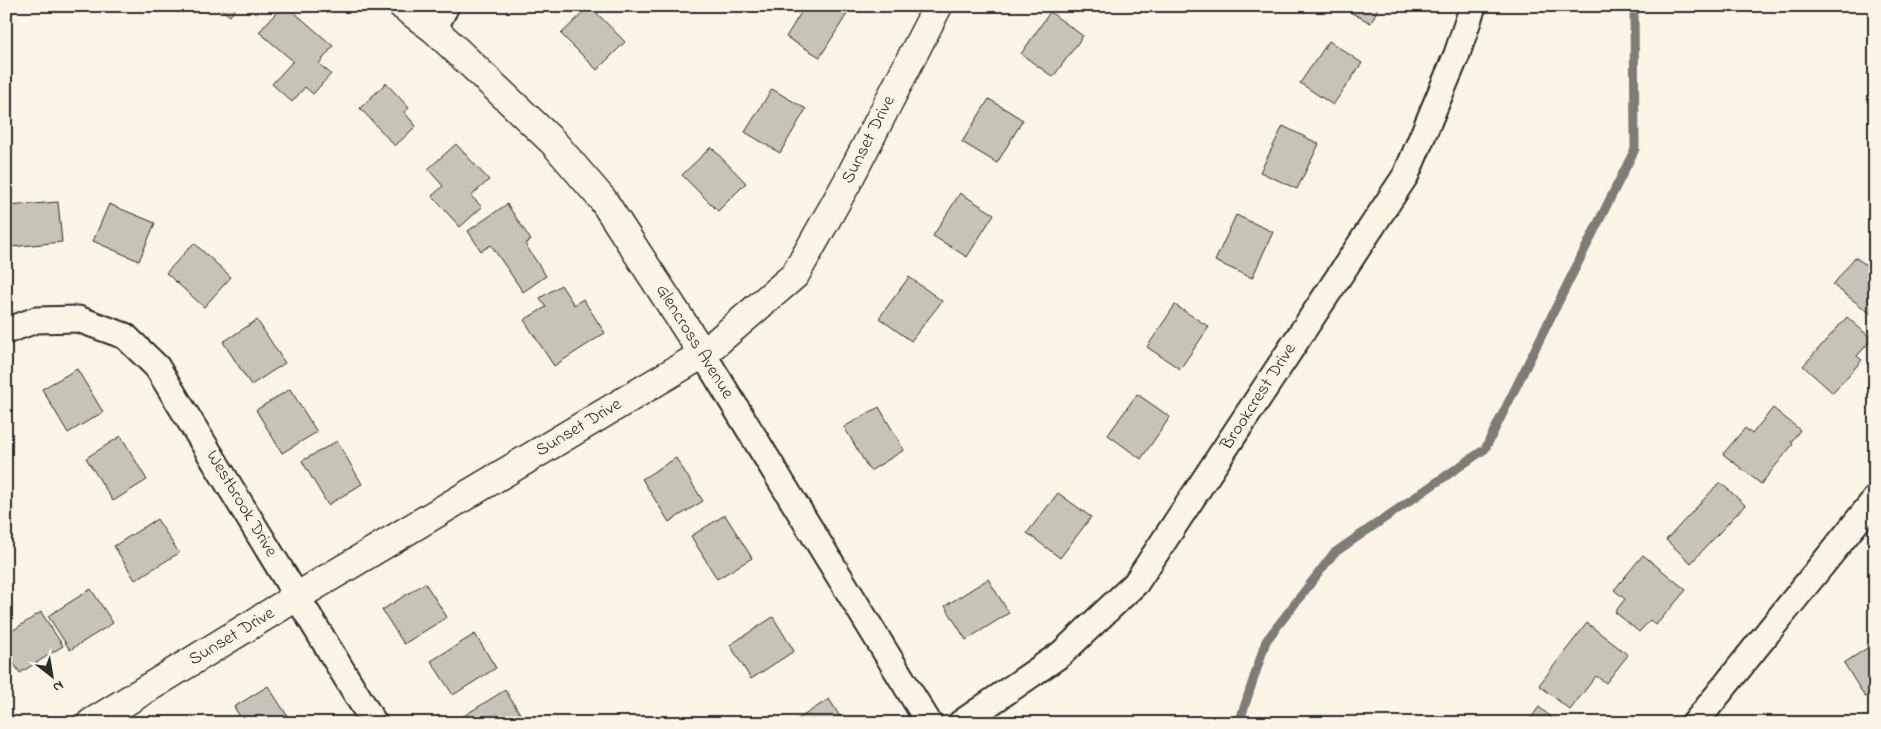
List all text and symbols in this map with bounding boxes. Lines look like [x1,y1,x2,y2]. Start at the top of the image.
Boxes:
street label: Sunset Drive [836,90,903,189]
street label: Glencross Avenue [648,280,740,405]
street label: Brookcrest Drive [1214,338,1304,456]
street label: Sunset Drive [531,392,628,464]
street label: Westbrook Drive [199,446,284,563]
street label: Sunset Drive [184,601,281,673]
north arrow [28,652,78,702]
text: N [48,674,67,697]

